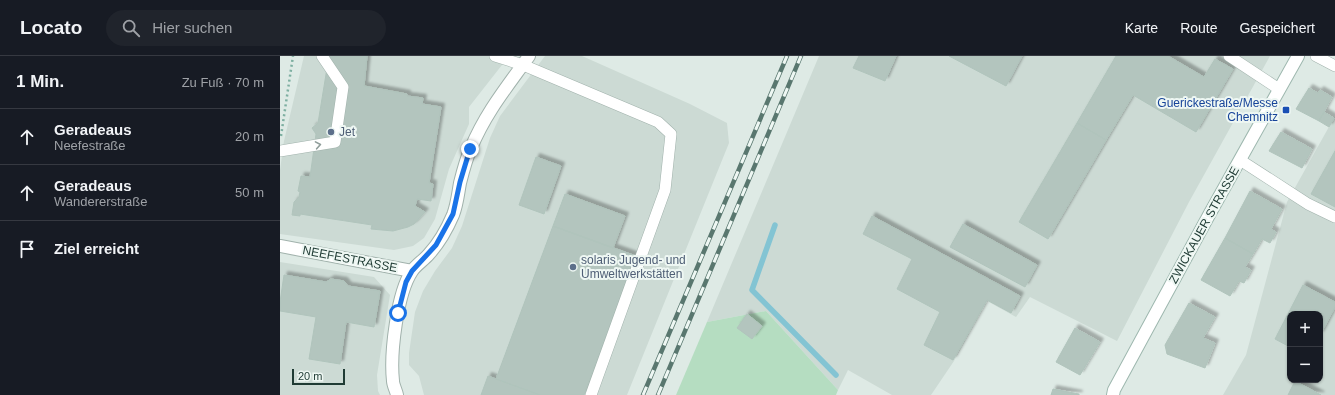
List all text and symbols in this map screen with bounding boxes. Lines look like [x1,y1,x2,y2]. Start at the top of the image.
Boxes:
search box [106,10,386,46]
text: Locato [20,17,82,38]
icon: search [120,17,142,39]
text: Hier suchen [152,19,232,36]
text: Karte [1125,20,1158,36]
text: Route [1180,20,1218,36]
text: Gespeichert [1240,20,1315,36]
text: 1 Min. [16,72,64,91]
text: Zu Fuß · 70 m [182,75,264,90]
place label: Guerickestraße/Messe Chemnitz [1157,96,1278,124]
marker: Guerickestraße/Messe Chemnitz [1281,105,1291,115]
text: Geradeaus [54,121,132,138]
place label: Jet [339,125,356,139]
icon: ahead [16,126,38,148]
marker: Jet [326,127,336,137]
text: 20 m [235,129,264,144]
text: Neefestraße [54,138,126,153]
route end [461,140,479,158]
one-way arrow [315,141,322,150]
street label: ZWICKAUER STRASSE [1166,164,1242,286]
text: Geradeaus [54,177,132,194]
icon: ahead [16,182,38,204]
text: 50 m [235,185,264,200]
text: Wandererstraße [54,194,147,209]
icon: arrive [16,238,38,260]
text: Ziel erreicht [54,240,139,257]
street label: NEEFESTRASSE [302,243,398,275]
place label: solaris Jugend- und Umweltwerkstätten [581,253,686,281]
marker: solaris Jugend- und Umweltwerkstätten [568,262,578,272]
route start [389,304,407,322]
map controls [1287,311,1323,383]
button: + [1287,311,1323,347]
button: − [1287,347,1323,383]
scale bar [292,367,345,386]
text: 20 m [298,370,322,382]

